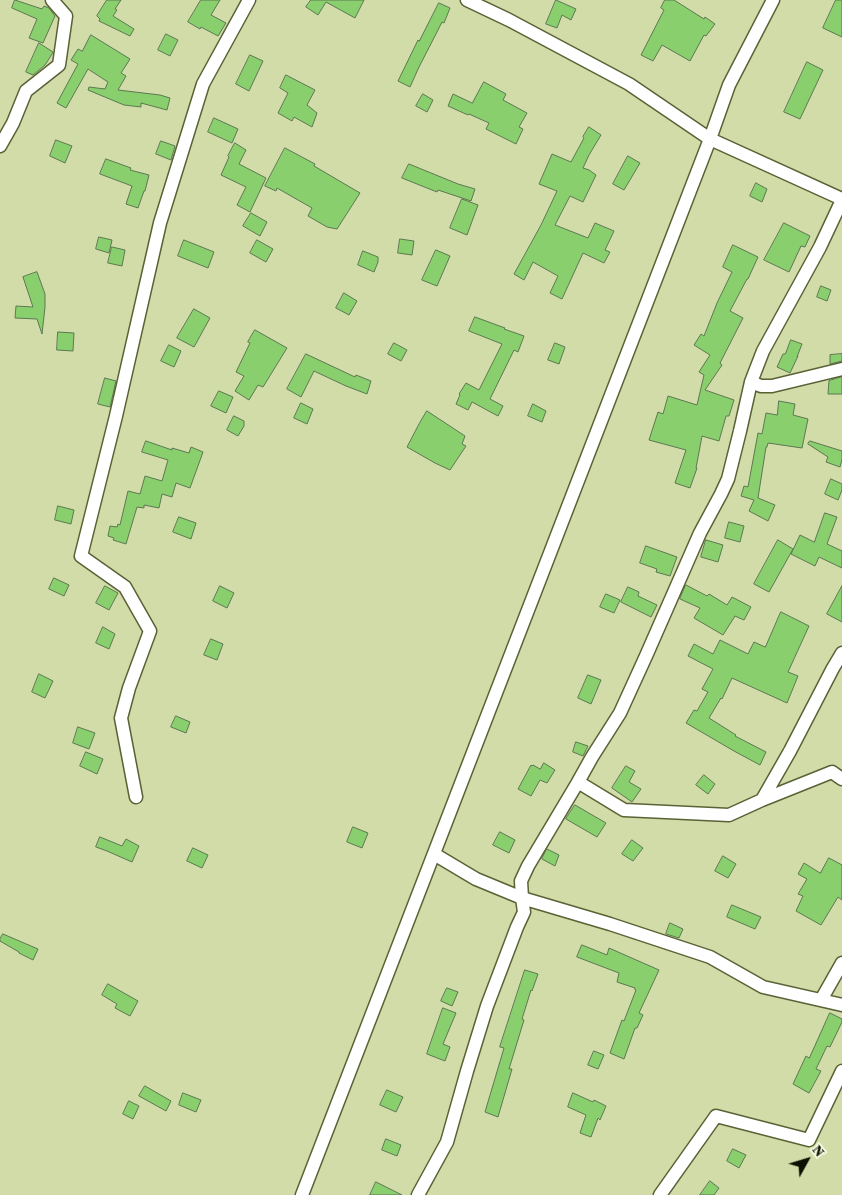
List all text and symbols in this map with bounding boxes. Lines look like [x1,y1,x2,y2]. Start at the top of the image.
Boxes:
north arrow [782,1135,832,1185]
text: N [808,1140,830,1161]

